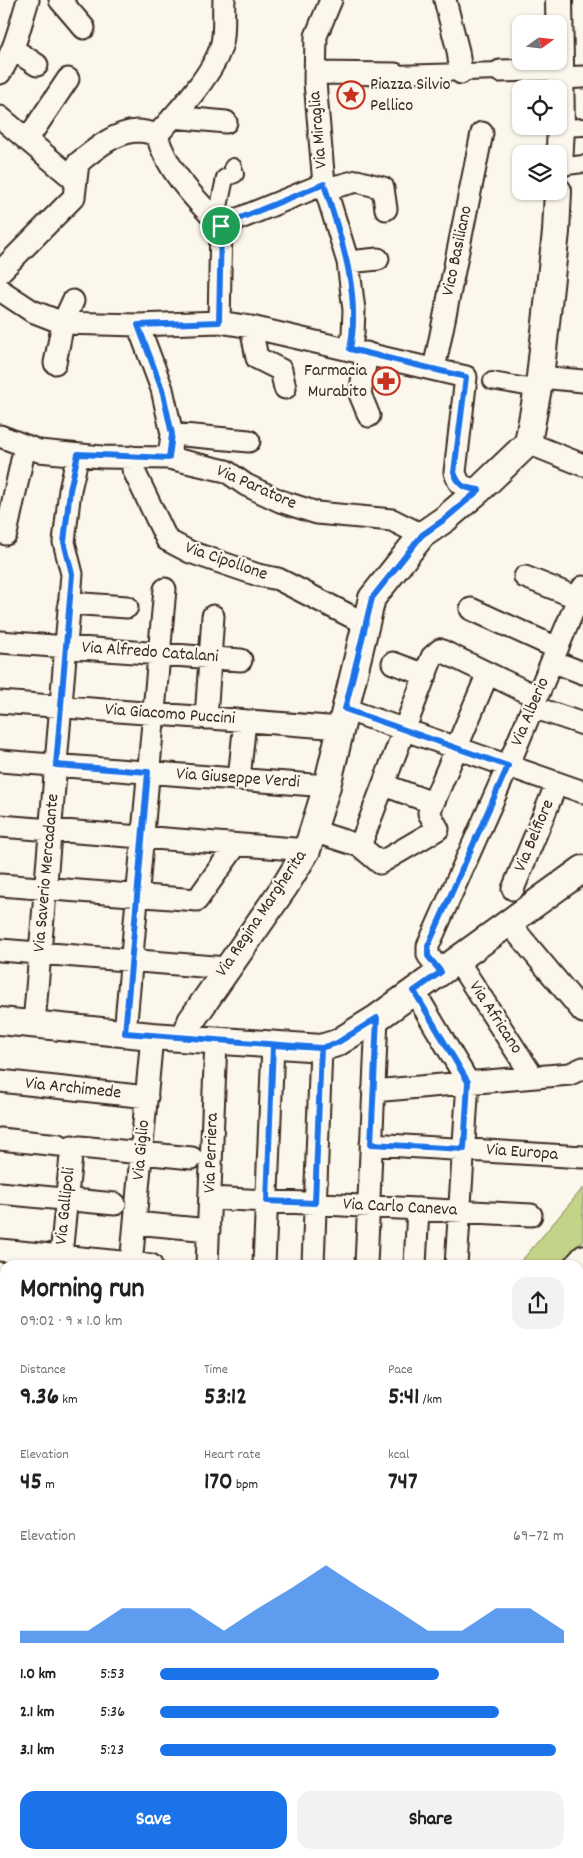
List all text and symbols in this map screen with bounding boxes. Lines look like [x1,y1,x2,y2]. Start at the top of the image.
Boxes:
north arrow [512,15,568,70]
map controls [512,15,567,200]
place label: Piazza Silvio Pellico [370,73,450,119]
place icon: Piazza Silvio Pellico [336,80,366,110]
button: locate [512,80,567,135]
street label: Via Miraglia [303,90,335,170]
button: layers [512,145,567,200]
street label: Vico Basiliano [436,204,480,298]
pin [200,205,242,247]
icon: arrive [207,212,235,240]
place label: Farmacia Murabito [304,359,368,405]
pharmacy icon: Farmacia Murabito [371,366,401,396]
street label: Via Paratore [212,459,300,517]
street label: Via Cipollone [181,536,271,588]
street label: Via Alfredo Catalani [81,636,219,670]
street label: Via Alberio [505,674,557,750]
street label: Via Giacomo Puccini [104,698,236,732]
street label: Via Giuseppe Verdi [175,762,301,796]
street label: Via Saverio Mercadante [28,793,66,953]
street label: Via Belfiore [509,796,561,876]
street label: Via Regina Margherita [210,845,314,982]
street label: Via Africano [462,977,528,1059]
street label: Via Archimede [24,1072,122,1106]
street label: Via Perriera [198,1112,226,1194]
street label: Via Giglio [127,1119,157,1181]
street label: Via Europa [485,1138,559,1168]
street label: Via Gallipoli [50,1166,82,1246]
street label: Via Carlo Caneva [342,1193,458,1224]
text: Morning run [20,1271,144,1311]
button: share [512,1277,564,1329]
text: 09:02 · 9 × 1.0 km [20,1310,122,1333]
text: Distance [20,1360,66,1380]
text: Time [204,1360,228,1380]
text: Pace [388,1360,413,1380]
text: 9.36 [20,1380,59,1416]
text: 53:12 [204,1380,247,1416]
text: 5:41 [388,1380,420,1416]
text: km [59,1390,78,1410]
text: /km [420,1390,442,1410]
text: Elevation [20,1445,69,1465]
text: Heart rate [204,1445,261,1465]
text: kcal [388,1445,409,1465]
text: 45 [20,1465,42,1501]
text: 170 [204,1465,233,1501]
text: 747 [388,1465,418,1501]
text: m [42,1475,55,1495]
text: bpm [233,1475,258,1495]
text: Elevation [20,1525,76,1548]
text: 69–72 m [513,1525,564,1548]
text: 1.0 km [20,1663,56,1686]
text: 5:53 [100,1663,125,1686]
text: 2.1 km [20,1701,54,1724]
text: 5:36 [100,1701,125,1724]
text: 3.1 km [20,1739,54,1762]
text: 5:23 [100,1739,124,1762]
button: Save [20,1791,287,1849]
button: Share [297,1791,564,1849]

